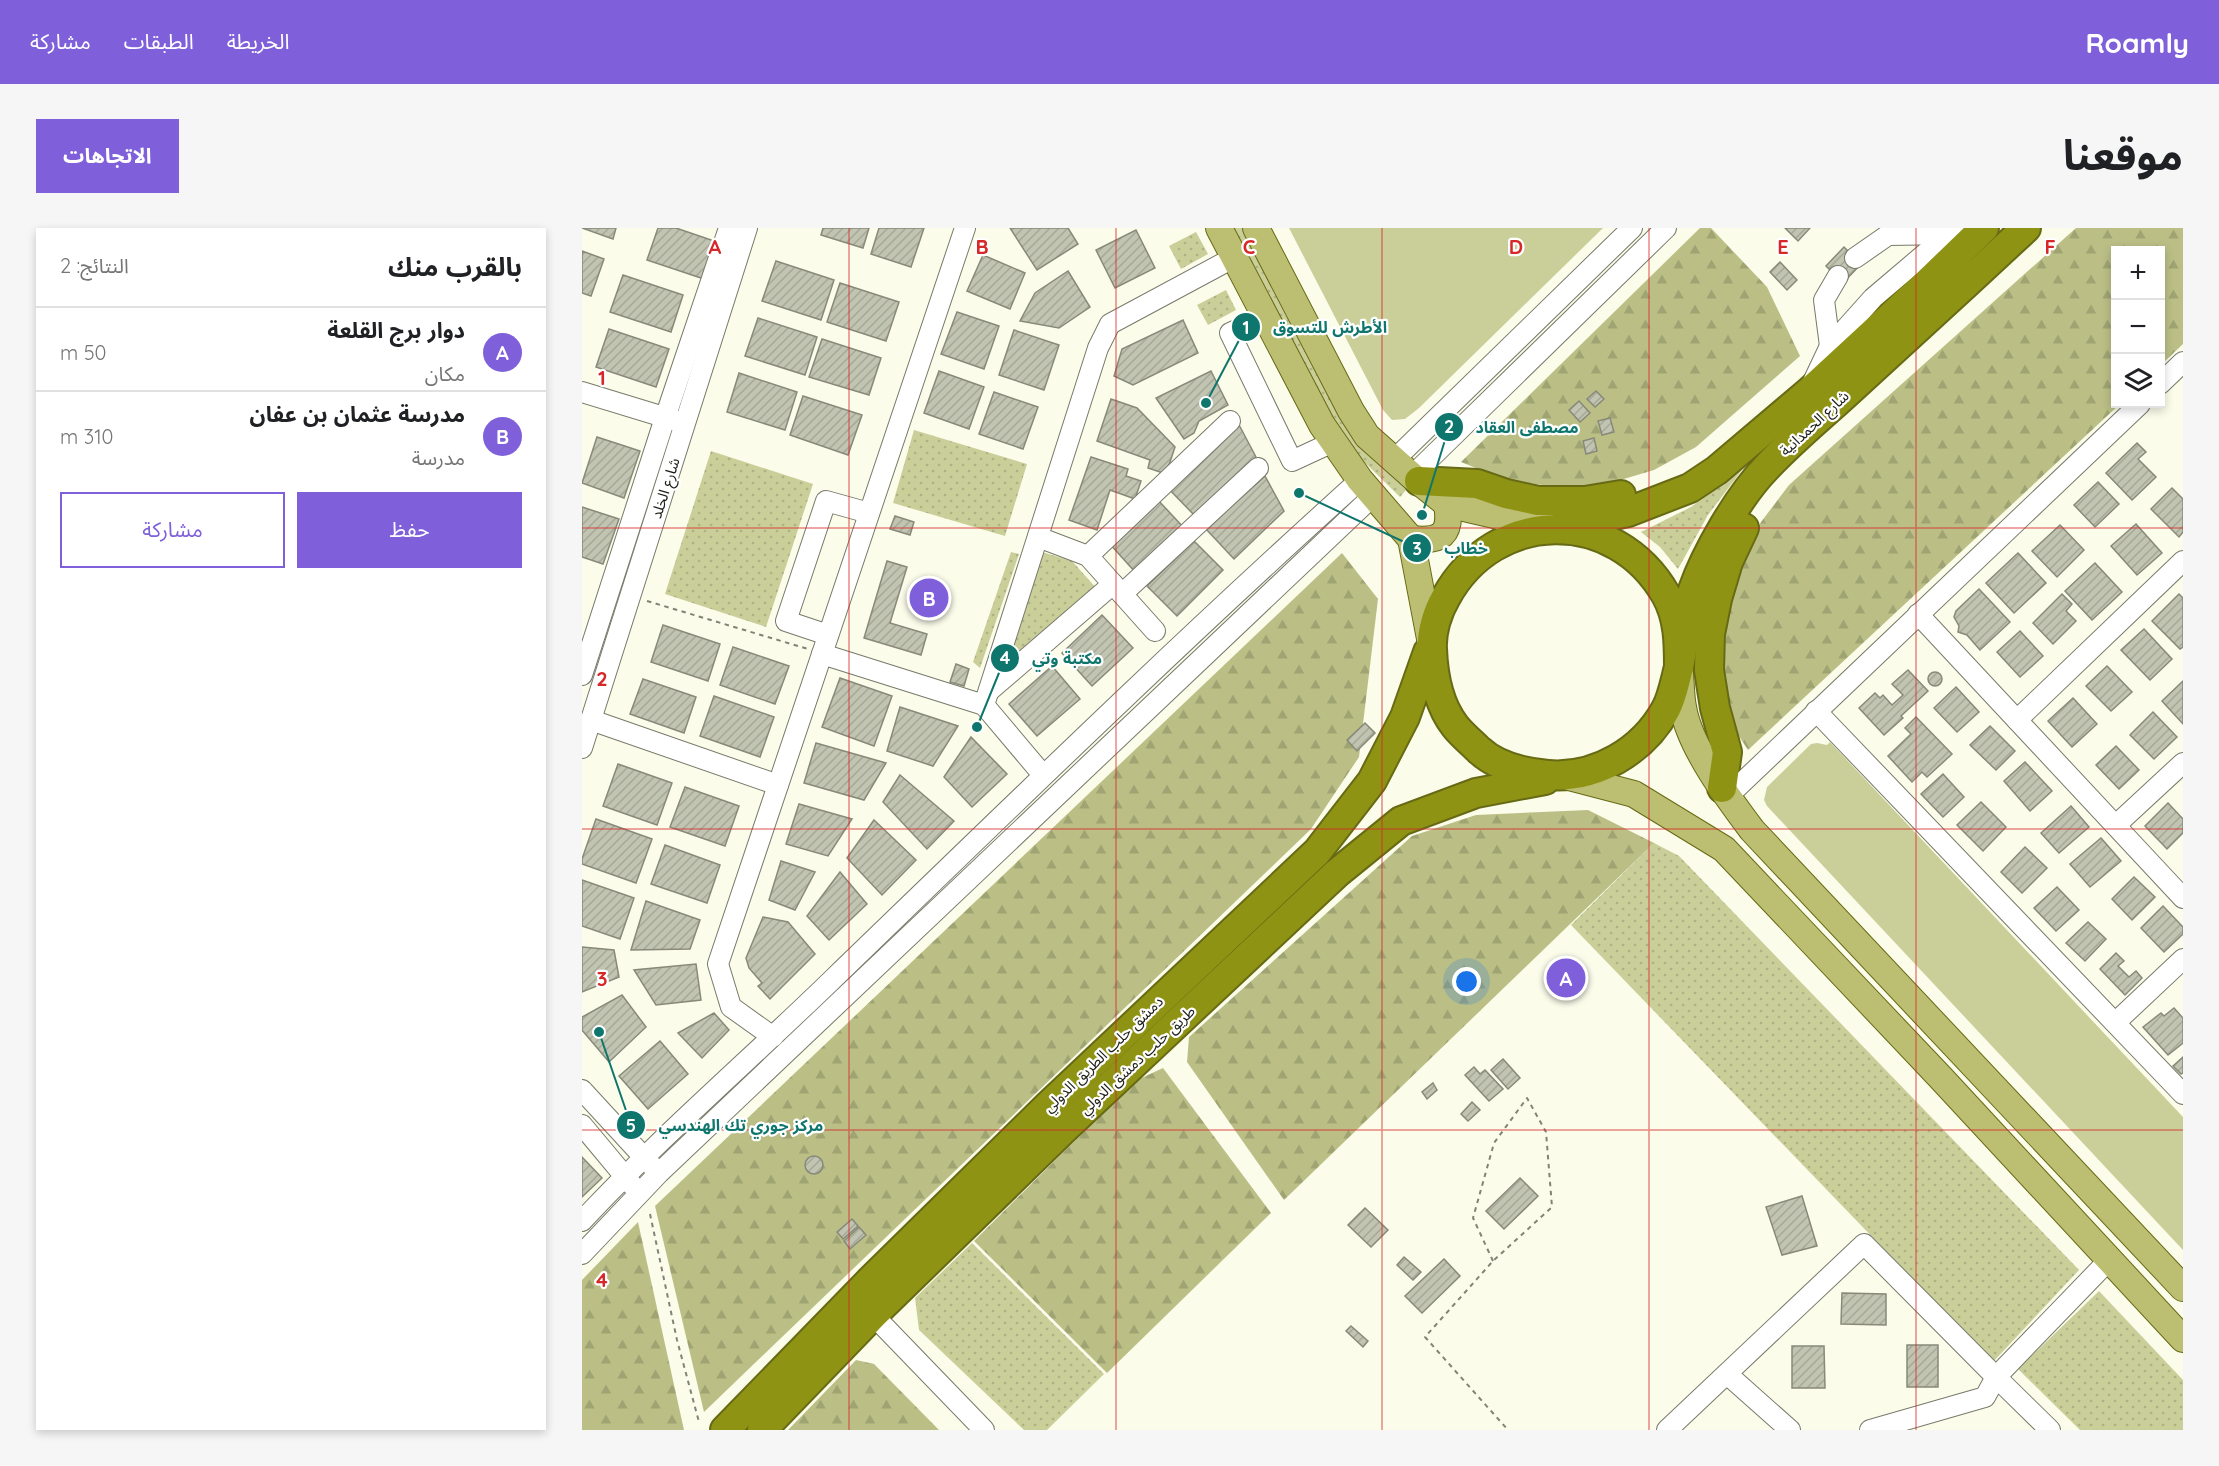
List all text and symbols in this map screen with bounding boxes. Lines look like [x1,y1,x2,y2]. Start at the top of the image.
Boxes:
text: Roamly [2085,25,2189,60]
text: مشاركة [30,28,91,54]
text: الطبقات [124,28,194,54]
text: الخريطة [227,28,290,54]
button: الاتجاهات [36,119,179,193]
text: موقعنا [2063,128,2183,181]
text: A [709,234,722,259]
text: B [975,234,989,259]
text: C [1243,234,1256,259]
text: D [1509,234,1523,259]
text: E [1777,234,1789,259]
text: F [2044,234,2056,259]
map controls [2111,246,2165,408]
button: + [2111,246,2165,300]
text: بالقرب منك [388,250,522,283]
text: النتائج: 2 [60,253,129,278]
button: − [2111,300,2165,354]
callout: الأطرش للتسوق [1231,310,1399,344]
text: دوار برج القلعة [327,316,465,344]
text: 1 [1242,316,1250,339]
text: الأطرش للتسوق [1273,317,1387,337]
text: 50 m [60,340,107,365]
text: A [496,340,509,365]
button: layers [2111,354,2165,408]
text: مكان [425,361,465,386]
text: 1 [598,365,606,390]
street label: شارع الحمدانية [1776,386,1855,462]
text: مدرسة عثمان بن عفان [250,400,465,428]
callout: مصطفى العقاد [1434,410,1591,444]
text: 2 [1444,415,1454,438]
text: مصطفى العقاد [1475,417,1579,437]
text: 310 m [60,424,114,449]
text: B [496,424,509,449]
text: مدرسة [412,445,465,470]
street label: شارع الخلد [646,455,687,522]
button: مشاركة [60,492,285,568]
button: حفظ [297,492,522,568]
callout: خطاب [1402,531,1499,565]
text: 3 [1412,537,1422,560]
text: خطاب [1444,538,1488,558]
pin: B [910,576,948,620]
callout: مكتبة وتي [990,641,1114,675]
text: 4 [1000,646,1011,669]
text: مكتبة وتي [1032,648,1102,672]
text: 2 [596,666,608,691]
pin: A [1546,956,1586,1000]
text: 3 [597,966,607,991]
your location [1452,967,1481,996]
street label: دمشق حلب الطريق الدولي [1039,992,1169,1118]
street label: طريق حلب دمشق الدولي [1075,1001,1200,1120]
callout: مركز جوري تك الهندسي [616,1108,835,1142]
text: 5 [626,1114,636,1137]
text: مركز جوري تك الهندسي [659,1115,823,1139]
text: 4 [596,1267,608,1292]

